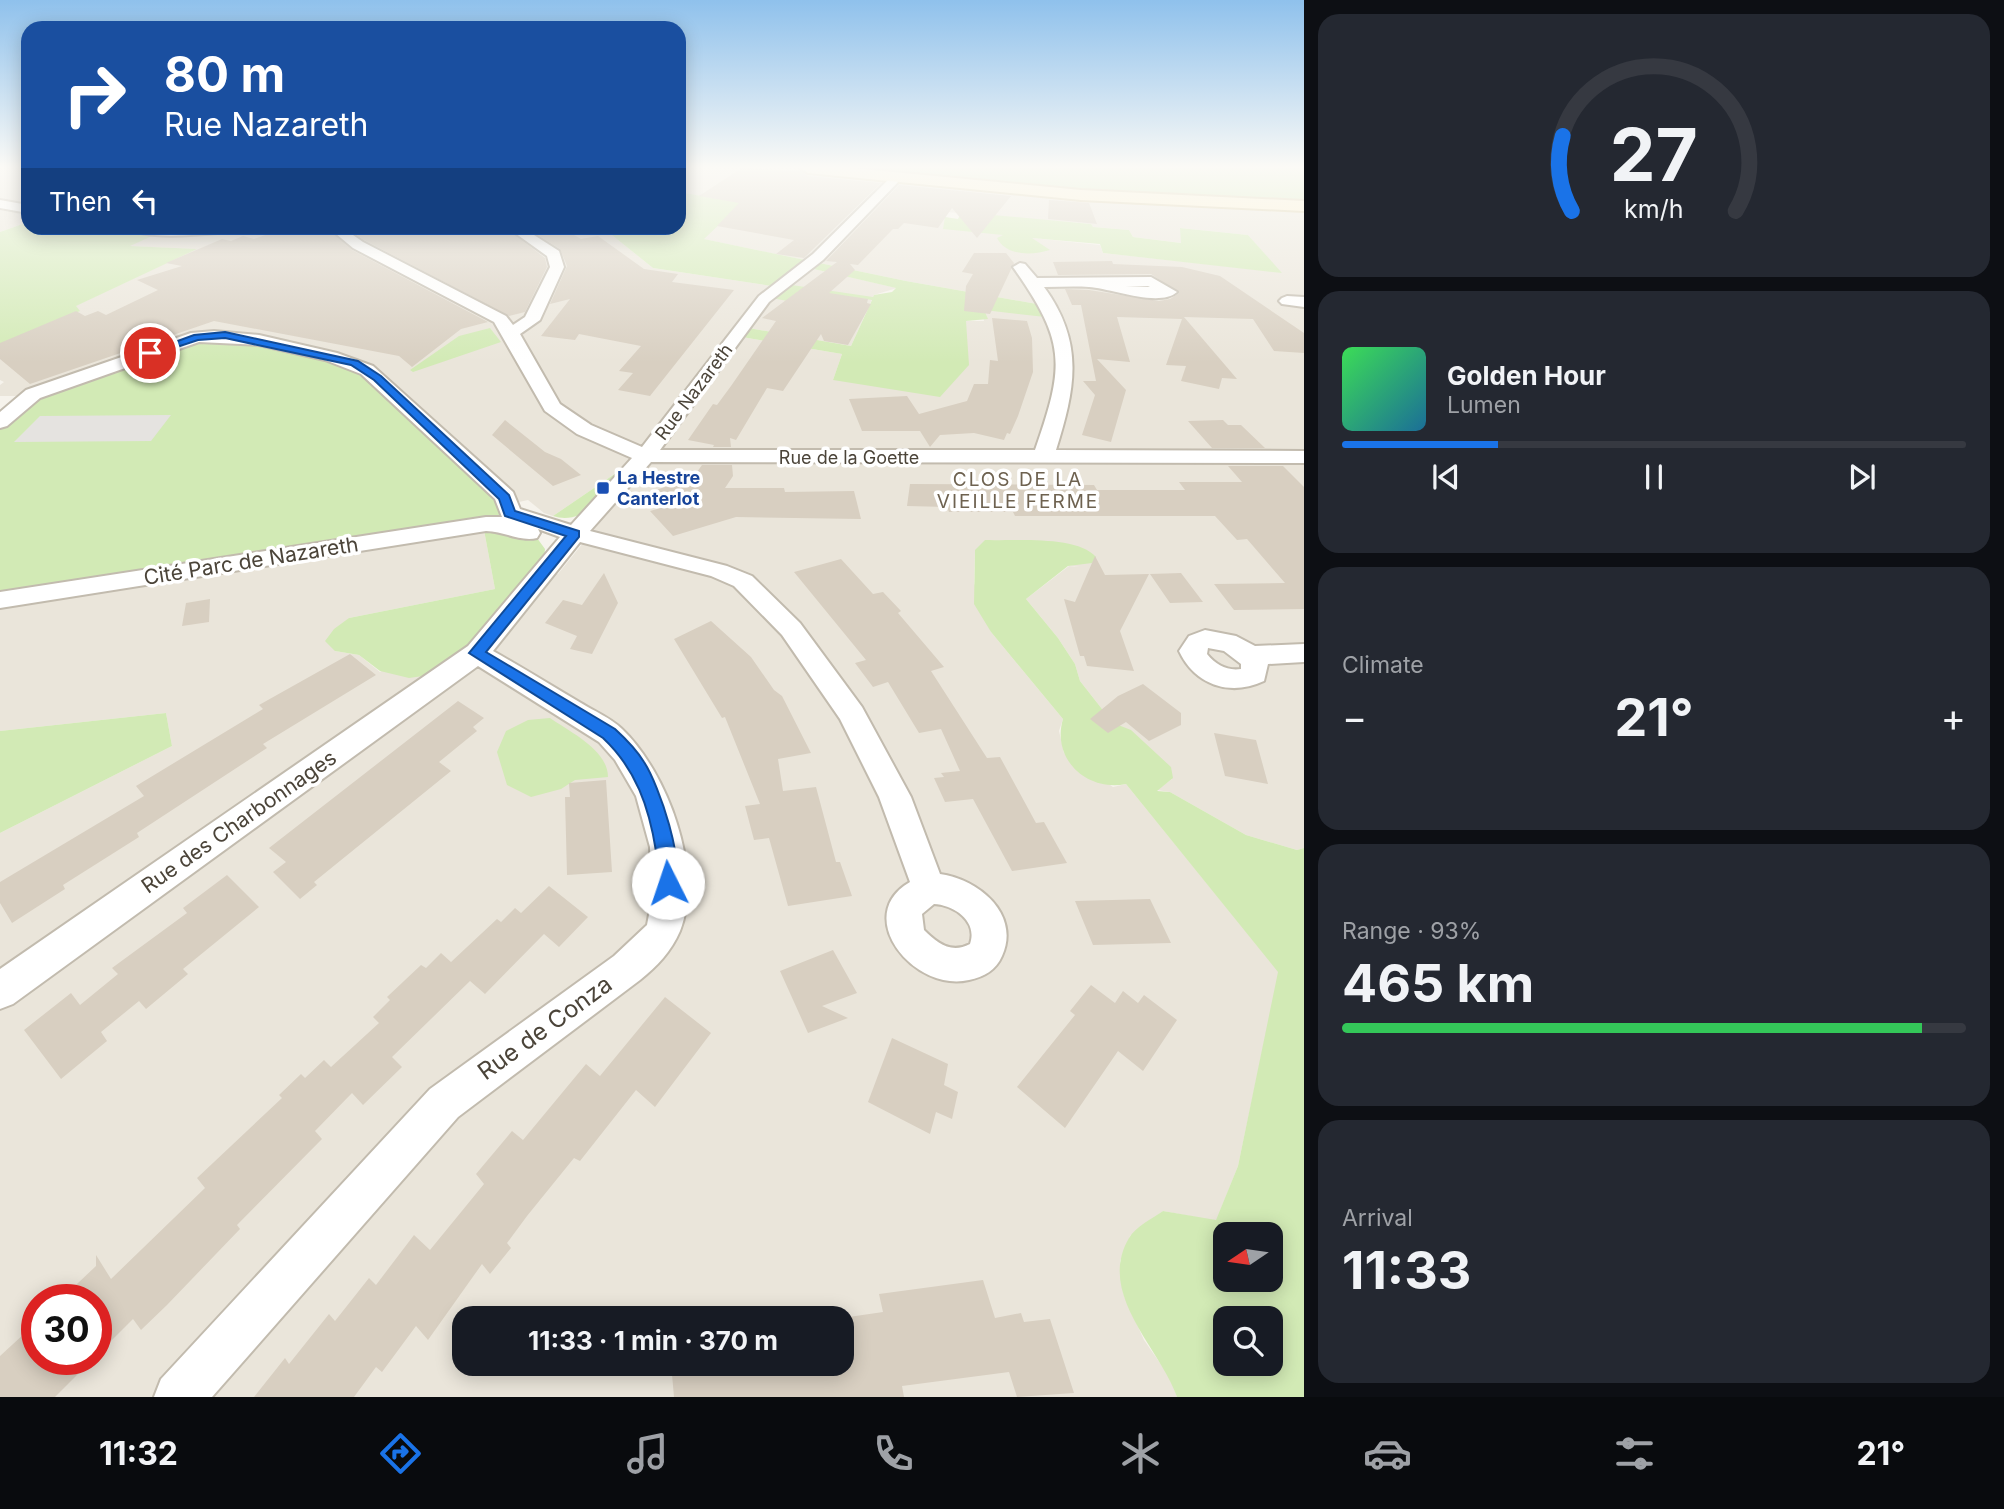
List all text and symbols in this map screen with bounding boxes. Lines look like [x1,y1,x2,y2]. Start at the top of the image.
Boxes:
text: 80 m [164,45,285,104]
icon: right [49,49,140,140]
text: Rue Nazareth [164,105,368,144]
text: 27 [1610,111,1698,200]
icon: left [126,182,164,220]
text: Then [49,186,112,217]
text: km/h [1624,194,1684,224]
pin [120,323,180,383]
icon: arrive [131,334,169,372]
street label: Rue Nazareth [651,339,737,444]
text: Golden Hour [1447,360,1606,391]
text: Lumen [1447,391,1521,419]
street label: Rue de la Goette [779,447,919,468]
icon: previous [1427,458,1465,496]
icon: pause [1635,458,1673,496]
icon: next [1843,458,1881,496]
place label: La Hestre Canterlot [617,467,701,509]
district label: CLOS DE LA VIEILLE FERME [937,468,1099,513]
marker: La Hestre Canterlot [595,480,611,496]
street label: Cité Parc de Nazareth [142,531,360,590]
text: Climate [1342,651,1424,679]
text: 21° [1614,686,1694,749]
text: − [1342,694,1367,740]
text: + [1941,694,1966,740]
street label: Rue des Charbonnages [136,745,341,898]
position arrow [631,846,705,920]
text: Range · 93% [1342,917,1481,945]
text: 465 km [1342,952,1534,1015]
street label: Rue de Conza [472,969,617,1086]
text: Arrival [1342,1204,1413,1232]
north arrow [1213,1222,1283,1292]
map controls [1213,1222,1283,1376]
text: 11:33 [1342,1239,1471,1302]
speed limit sign: 30 [21,1284,112,1375]
button: search [1213,1306,1283,1376]
text: 11:33 · 1 min · 370 m [528,1325,778,1356]
icon: directions [376,1429,425,1478]
icon: music [623,1429,672,1478]
icon: phone [869,1429,918,1478]
icon: climate [1116,1429,1165,1478]
icon: car [1363,1429,1412,1478]
icon: filters [1610,1429,1659,1478]
text: 11:32 [99,1434,178,1473]
text: 21° [1856,1434,1905,1473]

